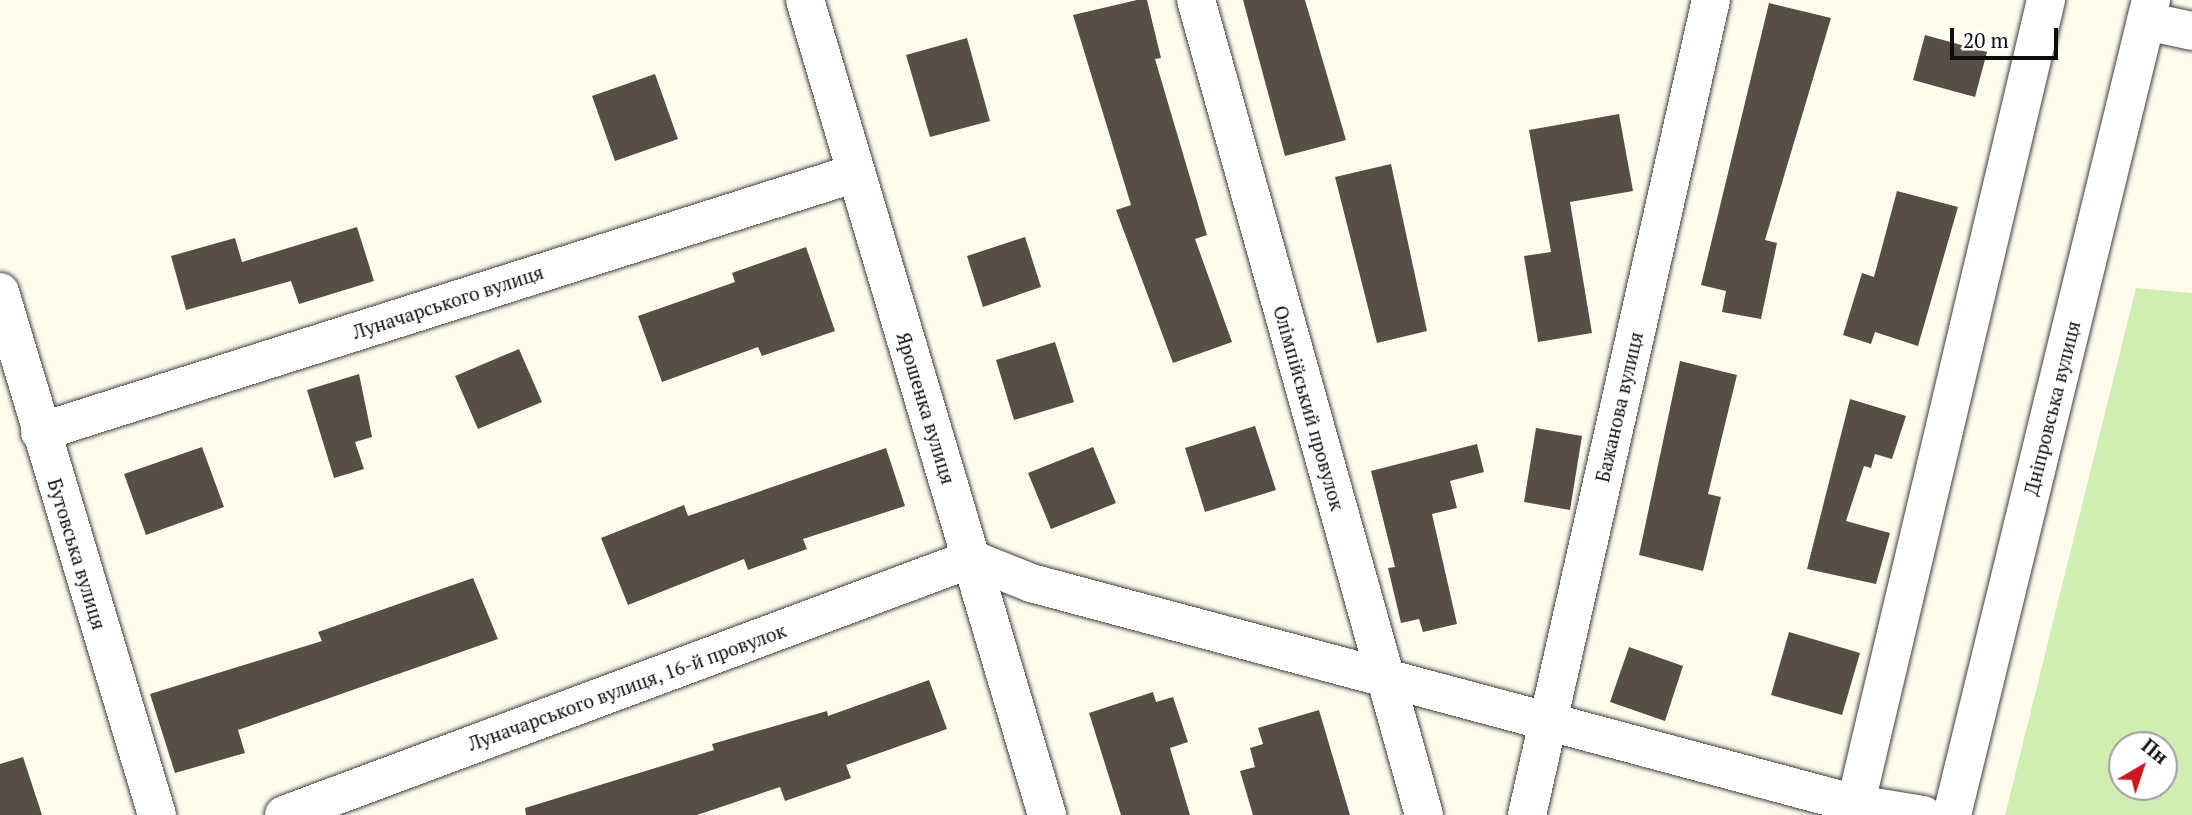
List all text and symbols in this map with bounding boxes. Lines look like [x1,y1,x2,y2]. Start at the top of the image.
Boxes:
scale bar [1954,14,2062,58]
text: 20 m [1963,26,2009,54]
street label: Луначарського вулиця [350,260,546,344]
street label: Олімпійський провулок [1269,303,1349,513]
street label: Дніпровська вулиця [2019,318,2085,498]
street label: Ярошенка вулиця [892,329,960,487]
street label: Бажанова вулиця [1591,330,1647,484]
street label: Бутовська вулиця [43,476,111,632]
street label: Луначарського вулиця, 16-й провулок [465,619,789,755]
north arrow [2108,731,2178,801]
text: Пн [2137,733,2174,769]

